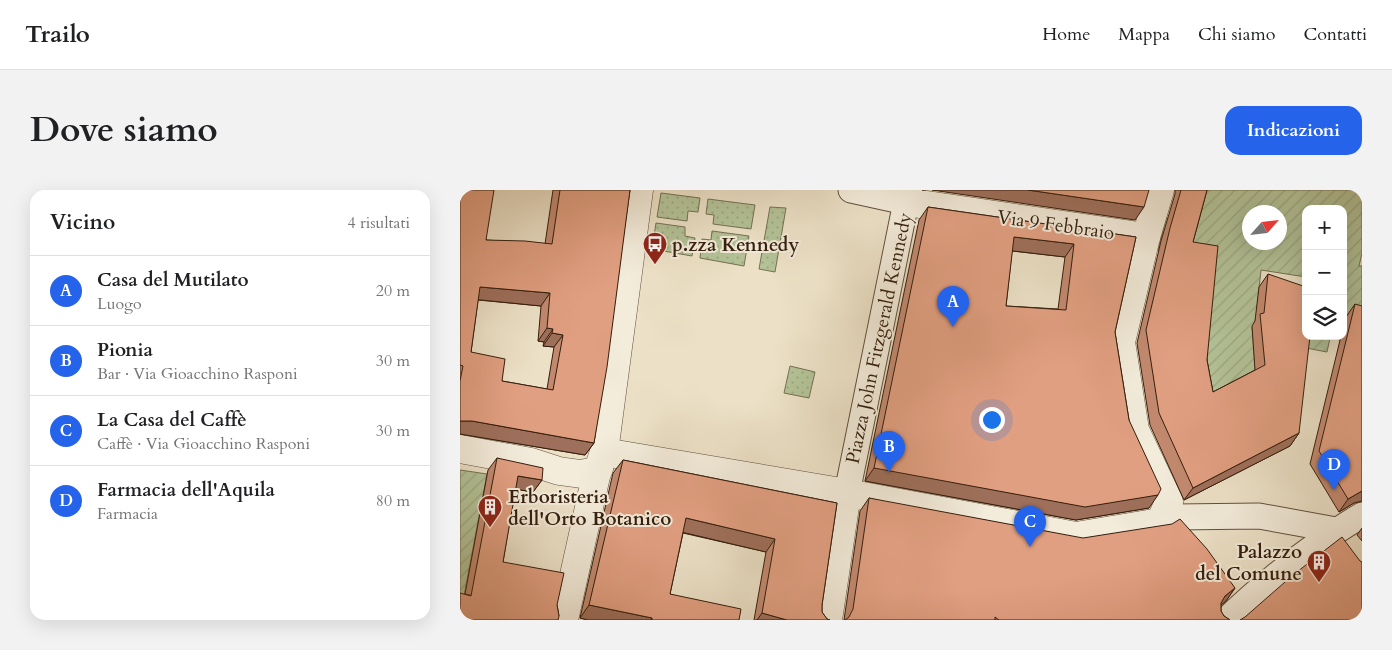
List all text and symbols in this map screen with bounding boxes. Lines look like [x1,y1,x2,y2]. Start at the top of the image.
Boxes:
text: Trailo [25,18,90,51]
text: Home [1042,22,1090,47]
text: Mappa [1118,22,1170,47]
text: Chi siamo [1198,22,1275,47]
text: Contatti [1303,22,1367,47]
text: Dove siamo [30,106,218,154]
button: Indicazioni [1225,106,1362,155]
street label: Via 9 Febbraio [996,204,1116,246]
north arrow [1242,205,1287,250]
map controls [1302,205,1347,340]
button: + [1302,205,1347,250]
text: Vicino [50,208,115,237]
street label: Piazza John Fitzgerald Kennedy [840,210,918,466]
text: 4 risultati [347,212,410,234]
bus stop icon: p.zza Kennedy [642,231,668,265]
place label: p.zza Kennedy [672,232,799,258]
button: − [1302,250,1347,295]
text: Casa del Mutilato [97,267,249,293]
text: A [60,280,72,302]
text: 20 m [376,280,410,302]
pin: A [937,286,969,327]
text: Luogo [97,293,142,315]
button: layers [1302,295,1347,340]
text: Pionia [97,337,153,363]
text: B [60,350,72,372]
text: 30 m [376,350,410,372]
text: Bar · Via Gioacchino Rasponi [97,363,298,385]
text: La Casa del Caffè [97,407,247,433]
your location [979,407,1005,433]
text: C [60,420,72,442]
text: 30 m [376,420,410,442]
pin: B [873,431,905,472]
text: Caffè · Via Gioacchino Rasponi [97,433,310,455]
pin: D [1318,449,1350,490]
text: Farmacia dell'Aquila [97,477,275,503]
place label: Erboristeria dell'Orto Botanico [508,484,671,532]
text: D [59,490,73,512]
text: 80 m [376,490,410,512]
building icon: Erboristeria dell'Orto Botanico [477,494,503,528]
text: Farmacia [97,503,158,525]
pin: C [1014,506,1046,547]
place label: Palazzo del Comune [1195,539,1302,587]
building icon: Palazzo del Comune [1306,549,1332,583]

